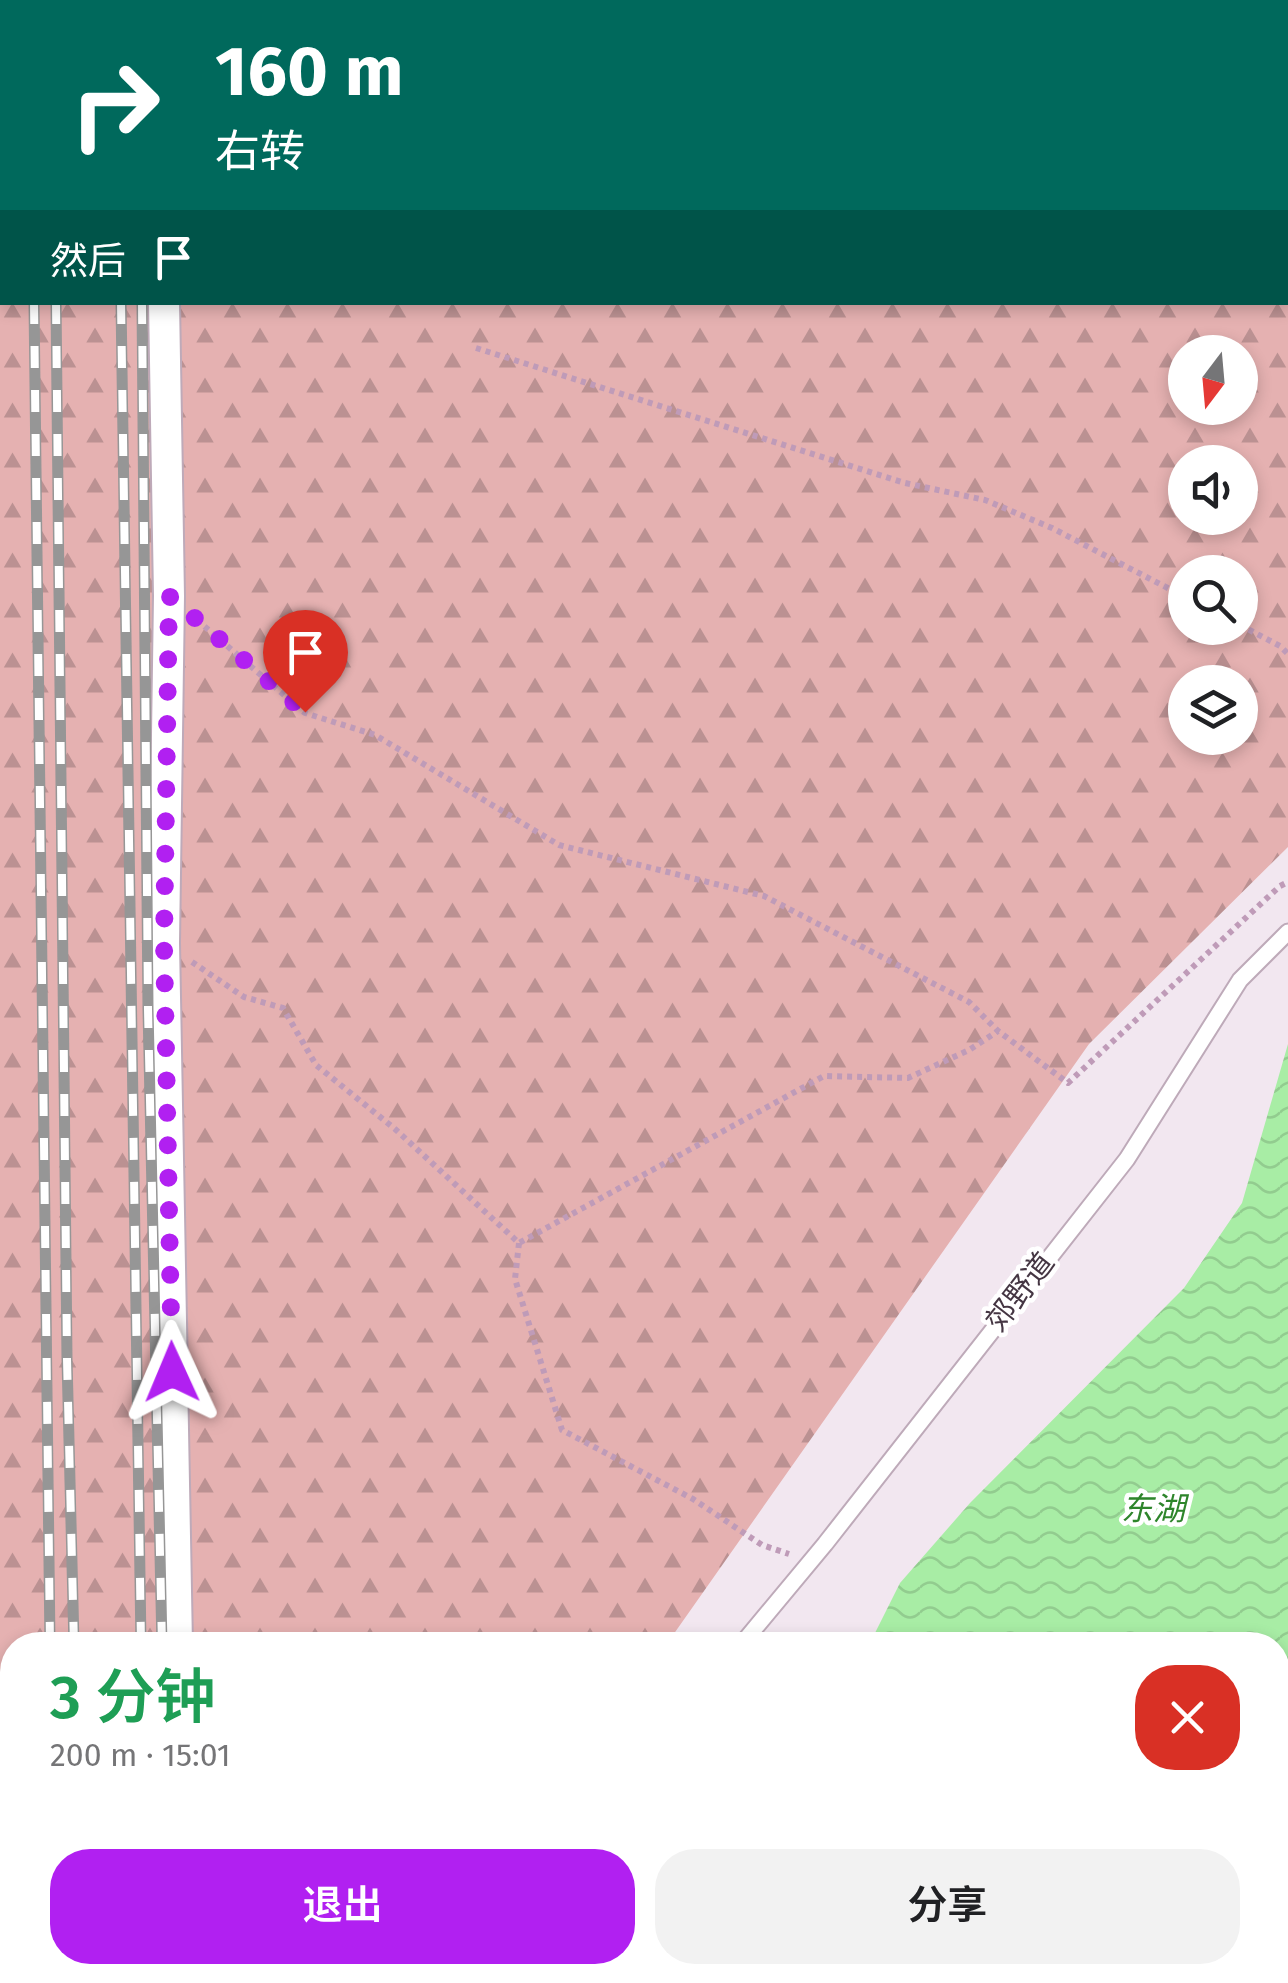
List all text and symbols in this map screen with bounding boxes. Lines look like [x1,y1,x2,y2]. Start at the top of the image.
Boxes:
text: 160 m [215,30,404,114]
icon: right [50,40,180,170]
text: 右转 [215,125,305,179]
icon: arrive [146,230,201,285]
text: 然后 [50,238,126,284]
north arrow [1168,335,1258,425]
map controls [1168,335,1258,755]
button: sound [1168,445,1258,535]
button: search [1168,555,1258,645]
pin [263,610,348,713]
icon: arrive [278,625,333,680]
button: layers [1168,665,1258,755]
street label: 郊野道 [978,1245,1062,1339]
position arrow [120,1320,224,1424]
water label: 东湖 [1121,1490,1190,1528]
text: 3 分钟 [50,1662,216,1734]
button: close [1135,1665,1240,1770]
text: 200 m · 15:01 [50,1736,231,1774]
button: 退出 [50,1849,635,1964]
button: 分享 [655,1849,1240,1964]

